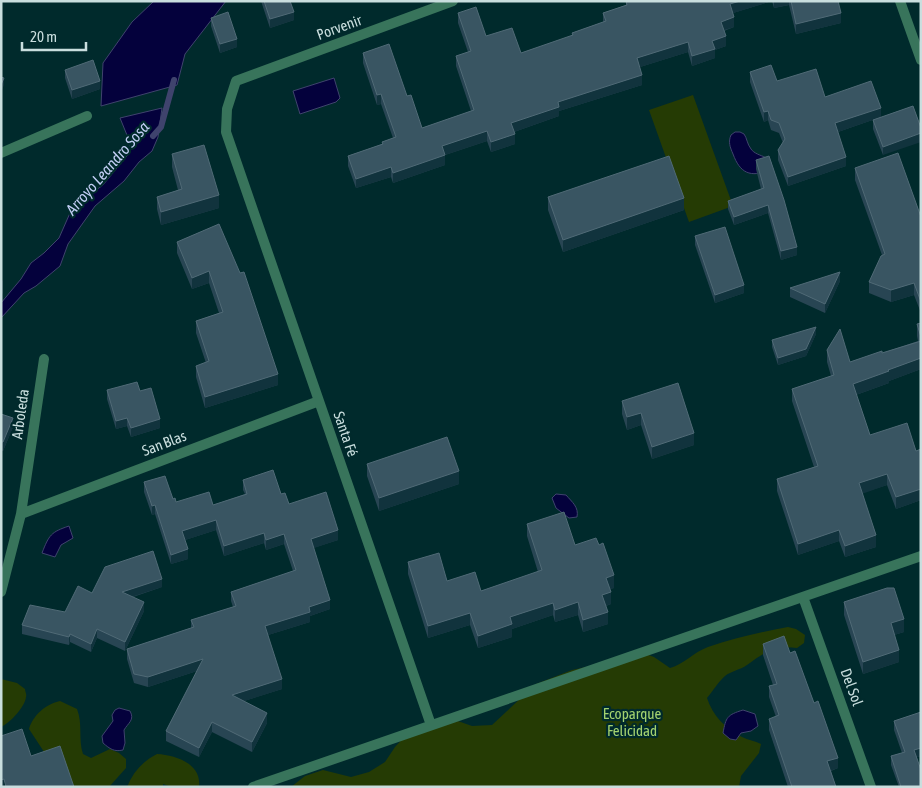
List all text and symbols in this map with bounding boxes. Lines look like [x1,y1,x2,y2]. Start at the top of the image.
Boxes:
street label: Porvenir [314,11,364,43]
scale bar [22,20,86,52]
text: 20 m [30,28,57,45]
water label: Arroyo Leandro Sosa [61,117,153,220]
street label: Arboleda [8,388,32,440]
street label: Santa Fé [330,409,362,459]
street label: San Blas [139,427,189,459]
street label: Del Sol [837,666,867,708]
park label: Ecoparque Felicidad [603,705,662,739]

